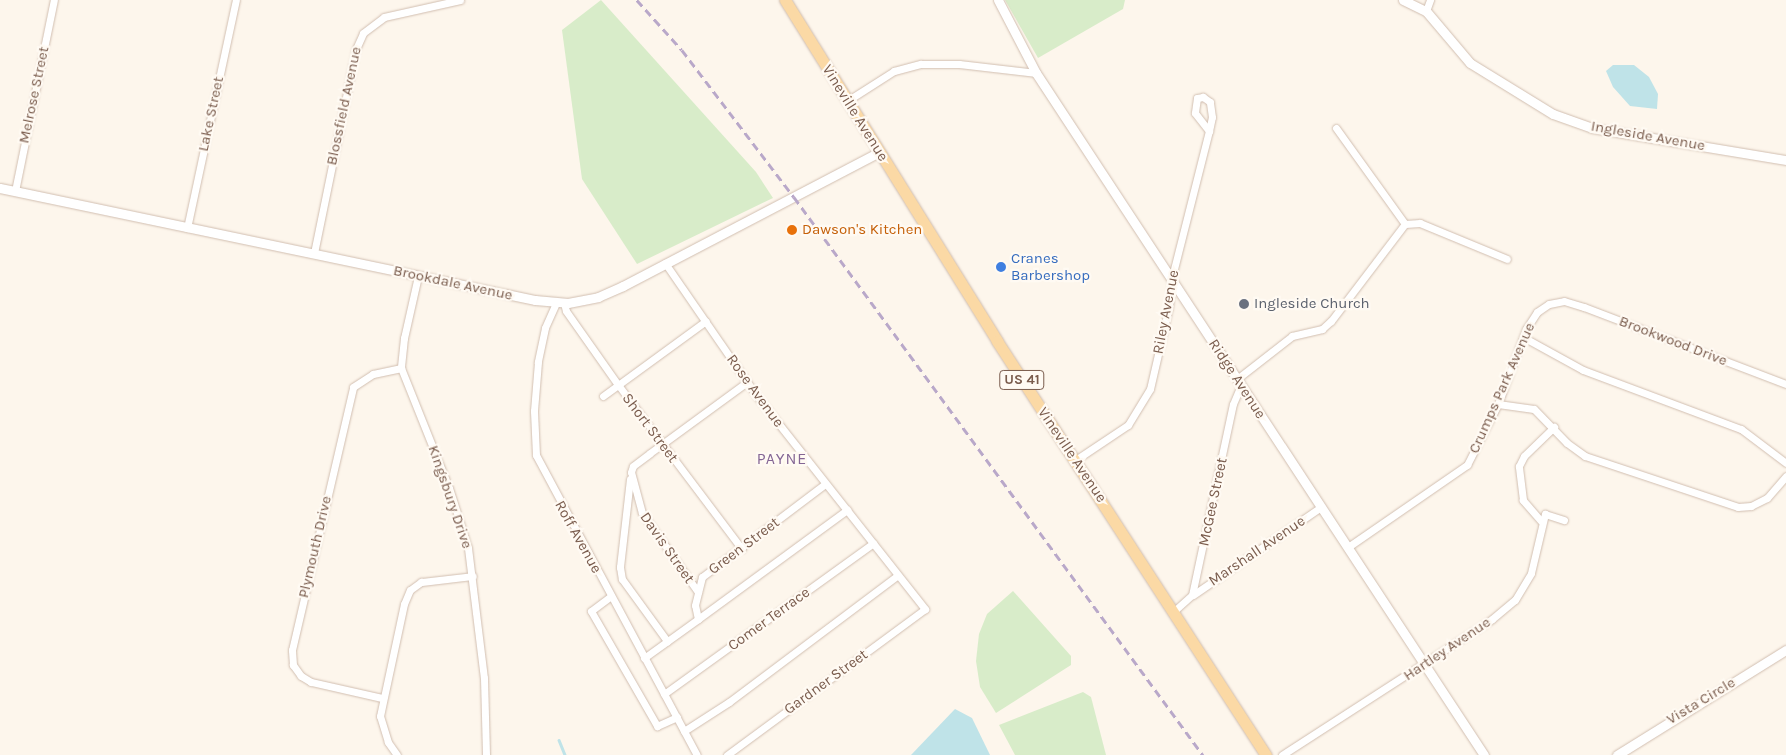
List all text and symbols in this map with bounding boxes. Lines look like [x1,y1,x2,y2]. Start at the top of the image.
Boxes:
street label: Melrose Street [15,45,53,145]
street label: Blossfield Avenue [323,45,365,167]
street label: Vineville Avenue [818,61,892,165]
street label: Lake Street [194,75,228,153]
street label: Ingleside Avenue [1590,117,1706,155]
place label: Dawson's Kitchen [802,221,922,239]
marker: Dawson's Kitchen [786,224,798,236]
place label: Cranes Barbershop [1011,249,1090,284]
marker: Cranes Barbershop [995,261,1007,273]
street label: Brookdale Avenue [392,262,514,304]
street label: Riley Avenue [1149,268,1183,356]
place label: Ingleside Church [1254,295,1370,313]
marker: Ingleside Church [1238,298,1250,310]
street label: Brookwood Drive [1616,312,1730,370]
street label: Crumps Park Avenue [1465,320,1539,456]
street label: Ridge Avenue [1204,336,1270,422]
street label: Rose Avenue [722,351,788,431]
road number: US 41 [998,368,1046,392]
street label: Short Street [618,390,682,466]
street label: Vineville Avenue [1034,404,1110,506]
street label: Kingsbury Drive [424,443,476,551]
district label: PAYNE [756,449,808,469]
street label: McGee Street [1195,456,1231,548]
street label: Plymouth Drive [295,494,335,600]
street label: Roff Avenue [551,497,605,577]
street label: Davis Street [636,509,698,587]
street label: Marshall Avenue [1205,512,1309,590]
street label: Green Street [705,513,783,579]
street label: Comer Terrace [725,583,813,655]
street label: Hartley Avenue [1400,613,1494,685]
street label: Gardner Street [781,646,871,718]
street label: Vista Circle [1663,673,1739,729]

